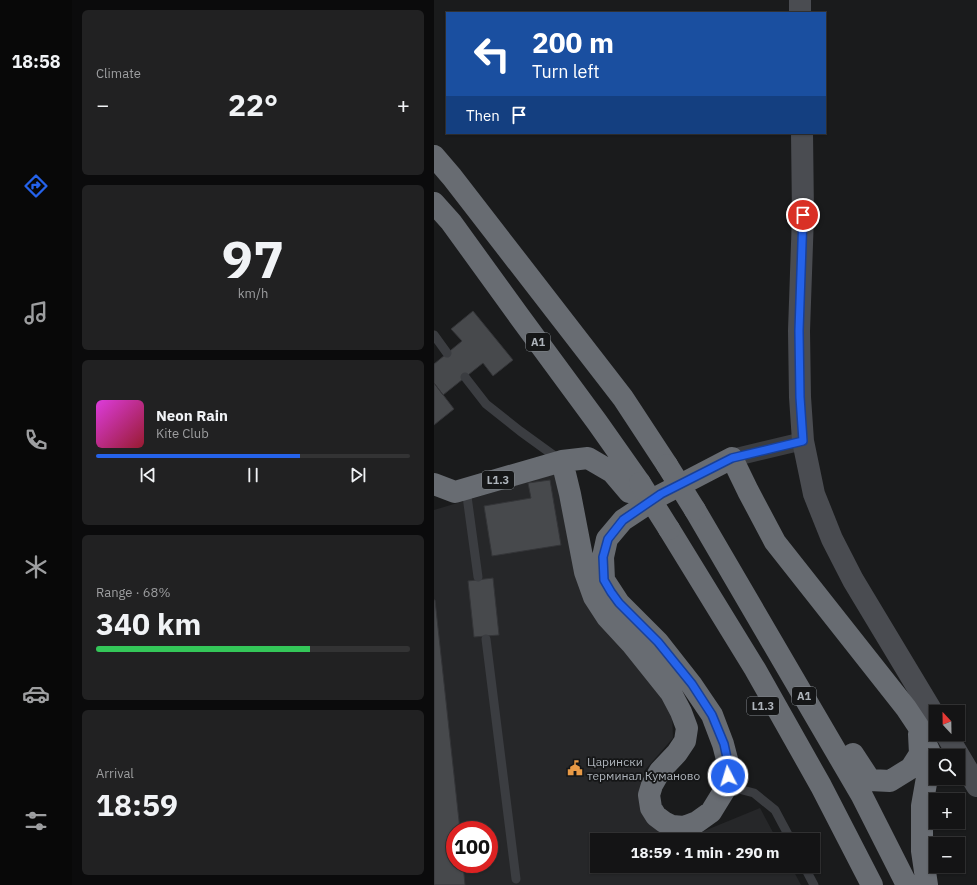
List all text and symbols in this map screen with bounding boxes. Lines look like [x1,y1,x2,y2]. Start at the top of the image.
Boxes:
text: 200 m [532,24,614,61]
icon: left [466,28,518,80]
text: 18:58 [11,50,61,73]
text: Turn left [532,60,600,83]
text: Climate [96,65,141,82]
text: 22° [228,85,278,124]
text: − [96,90,109,119]
text: + [397,90,410,119]
icon: arrive [508,104,530,126]
text: Then [466,106,500,125]
icon: directions [22,172,50,200]
pin [786,198,820,232]
icon: arrive [792,204,814,226]
text: 97 [222,225,284,292]
text: km/h [238,285,268,302]
icon: music [22,299,50,327]
road number: A1 [526,333,550,351]
text: Neon Rain [156,406,228,425]
text: Kite Club [156,425,209,442]
icon: phone [22,426,50,454]
icon: previous [137,464,159,486]
icon: pause [242,464,264,486]
icon: next [347,464,369,486]
road number: L1.3 [482,471,514,489]
icon: climate [22,553,50,581]
text: Range · 68% [96,584,170,601]
text: 340 km [96,604,201,643]
icon: car [22,680,50,708]
road number: A1 [792,687,816,705]
road number: L1.3 [747,697,779,715]
north arrow [929,705,965,741]
map controls [929,705,965,873]
button: search [929,749,965,785]
place label: Царински терминал Куманово [587,754,701,783]
position arrow [707,755,749,797]
public building icon: Царински терминал Куманово [566,759,584,777]
text: Arrival [96,765,134,782]
text: 18:59 [96,785,178,824]
button: + [929,793,965,829]
icon: filters [22,807,50,835]
speed limit sign: 100 [446,821,498,873]
button: − [929,837,965,873]
text: 18:59 · 1 min · 290 m [631,843,779,862]

